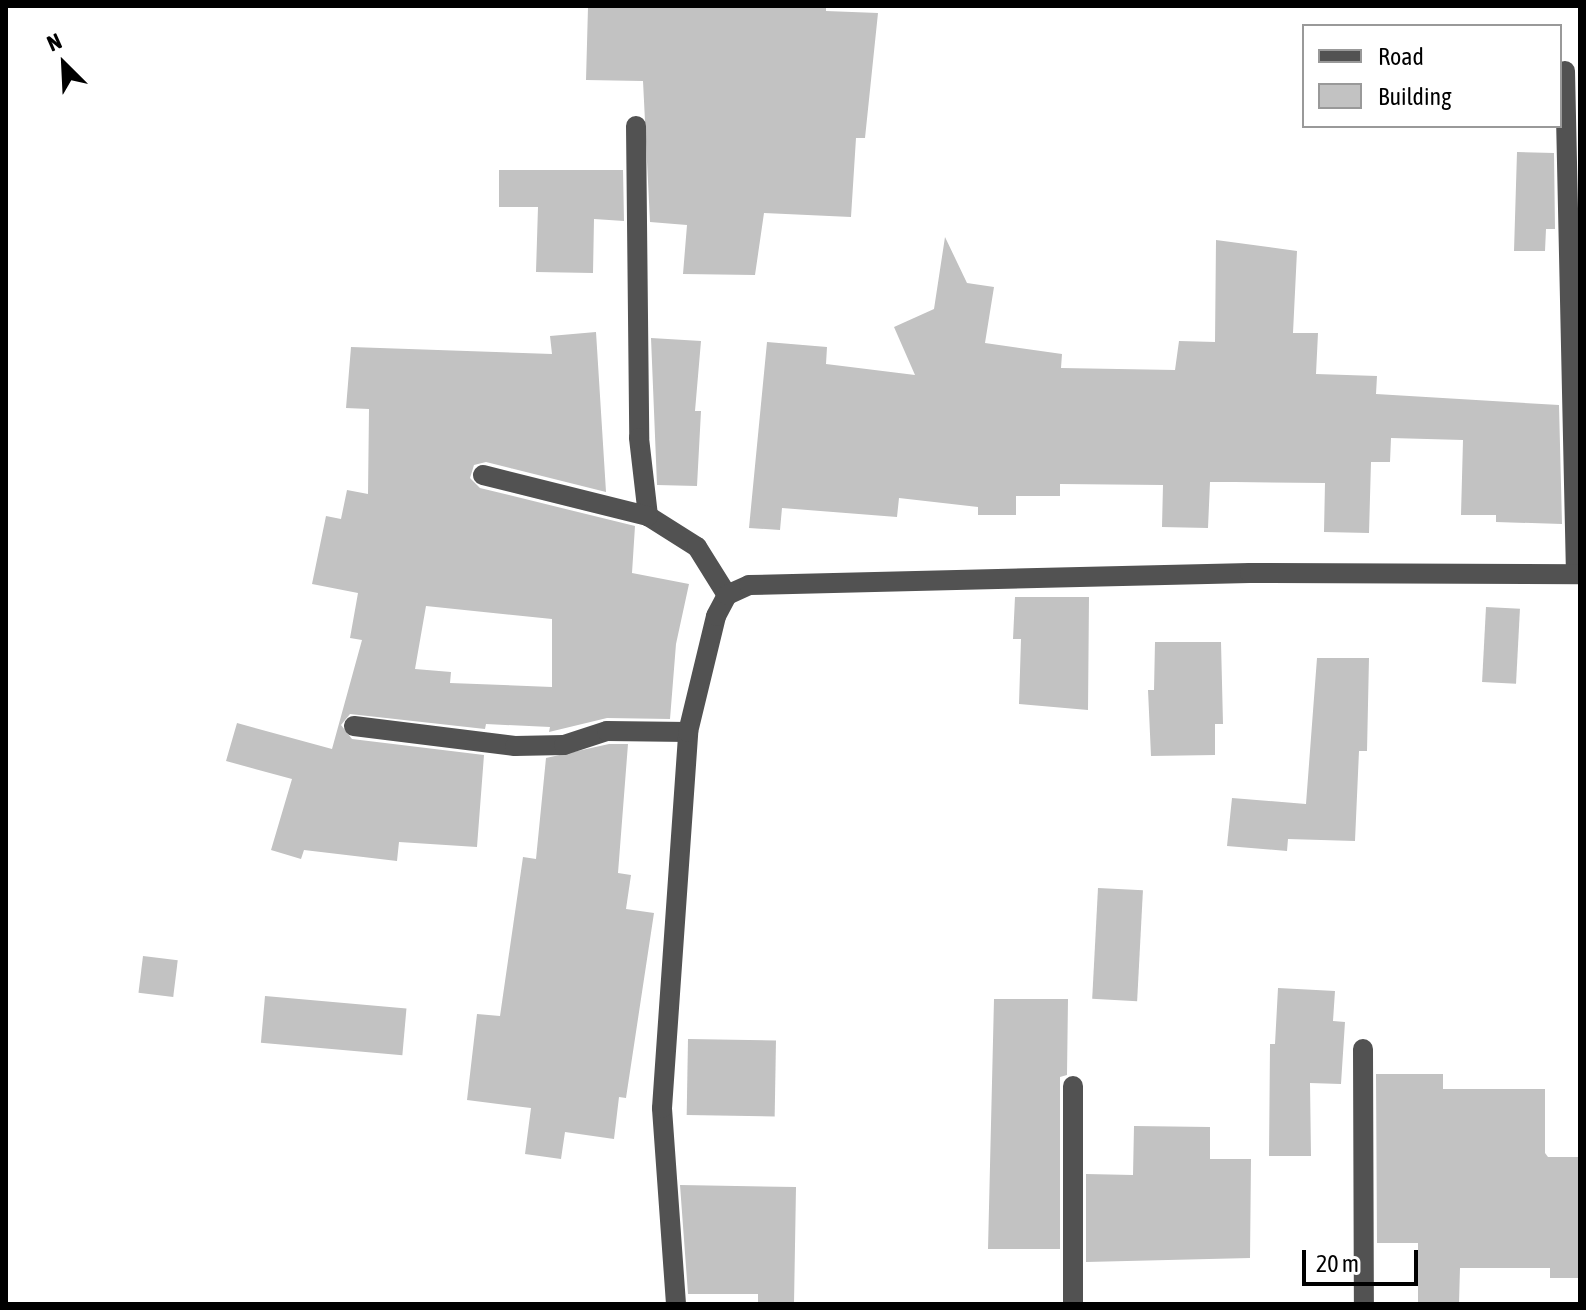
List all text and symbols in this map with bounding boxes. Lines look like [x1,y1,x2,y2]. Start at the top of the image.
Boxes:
north arrow [24,24,104,104]
legend [1302,24,1562,128]
text: N [43,28,65,57]
text: Road [1378,43,1424,70]
text: Building [1378,83,1451,110]
scale bar [1306,1234,1422,1284]
text: 20 m [1316,1250,1359,1277]

